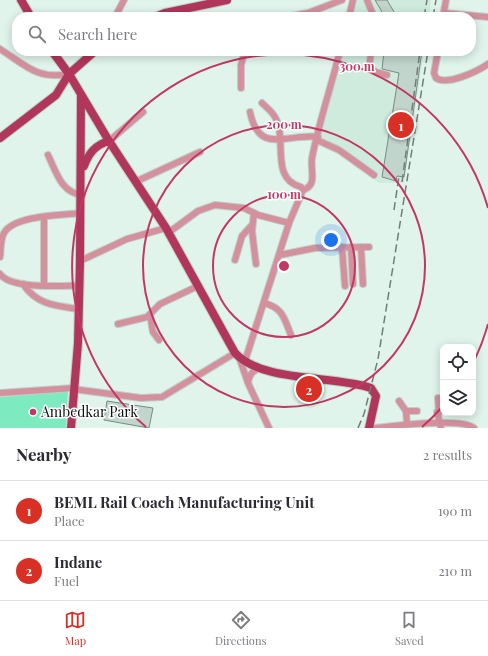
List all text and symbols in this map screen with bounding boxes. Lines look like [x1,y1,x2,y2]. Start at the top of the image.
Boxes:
search box [12,12,476,56]
icon: search [26,23,48,45]
text: Search here [58,24,137,44]
text: 300 m [340,58,375,74]
pin: 1 [388,110,414,140]
text: 200 m [266,116,302,132]
text: 100 m [267,186,301,202]
your location [321,230,341,250]
centre of rings [277,259,291,273]
map controls [440,344,476,416]
button: locate [440,344,476,380]
pin: 2 [296,374,322,404]
button: layers [440,380,476,416]
place label: Ambedkar Park [40,402,138,421]
marker: Ambedkar Park [28,407,38,417]
text: Nearby [16,443,71,465]
text: 2 results [423,446,472,463]
text: BEML Rail Coach Manufacturing Unit [54,492,314,512]
text: 1 [27,502,31,519]
text: 190 m [438,502,472,519]
text: Place [54,512,85,529]
text: Indane [54,552,102,572]
text: 2 [26,562,32,579]
text: 210 m [438,562,472,579]
text: Fuel [54,572,79,589]
tab: Map [64,609,86,648]
tab: Directions [215,609,266,648]
tab: Saved [395,609,424,648]

